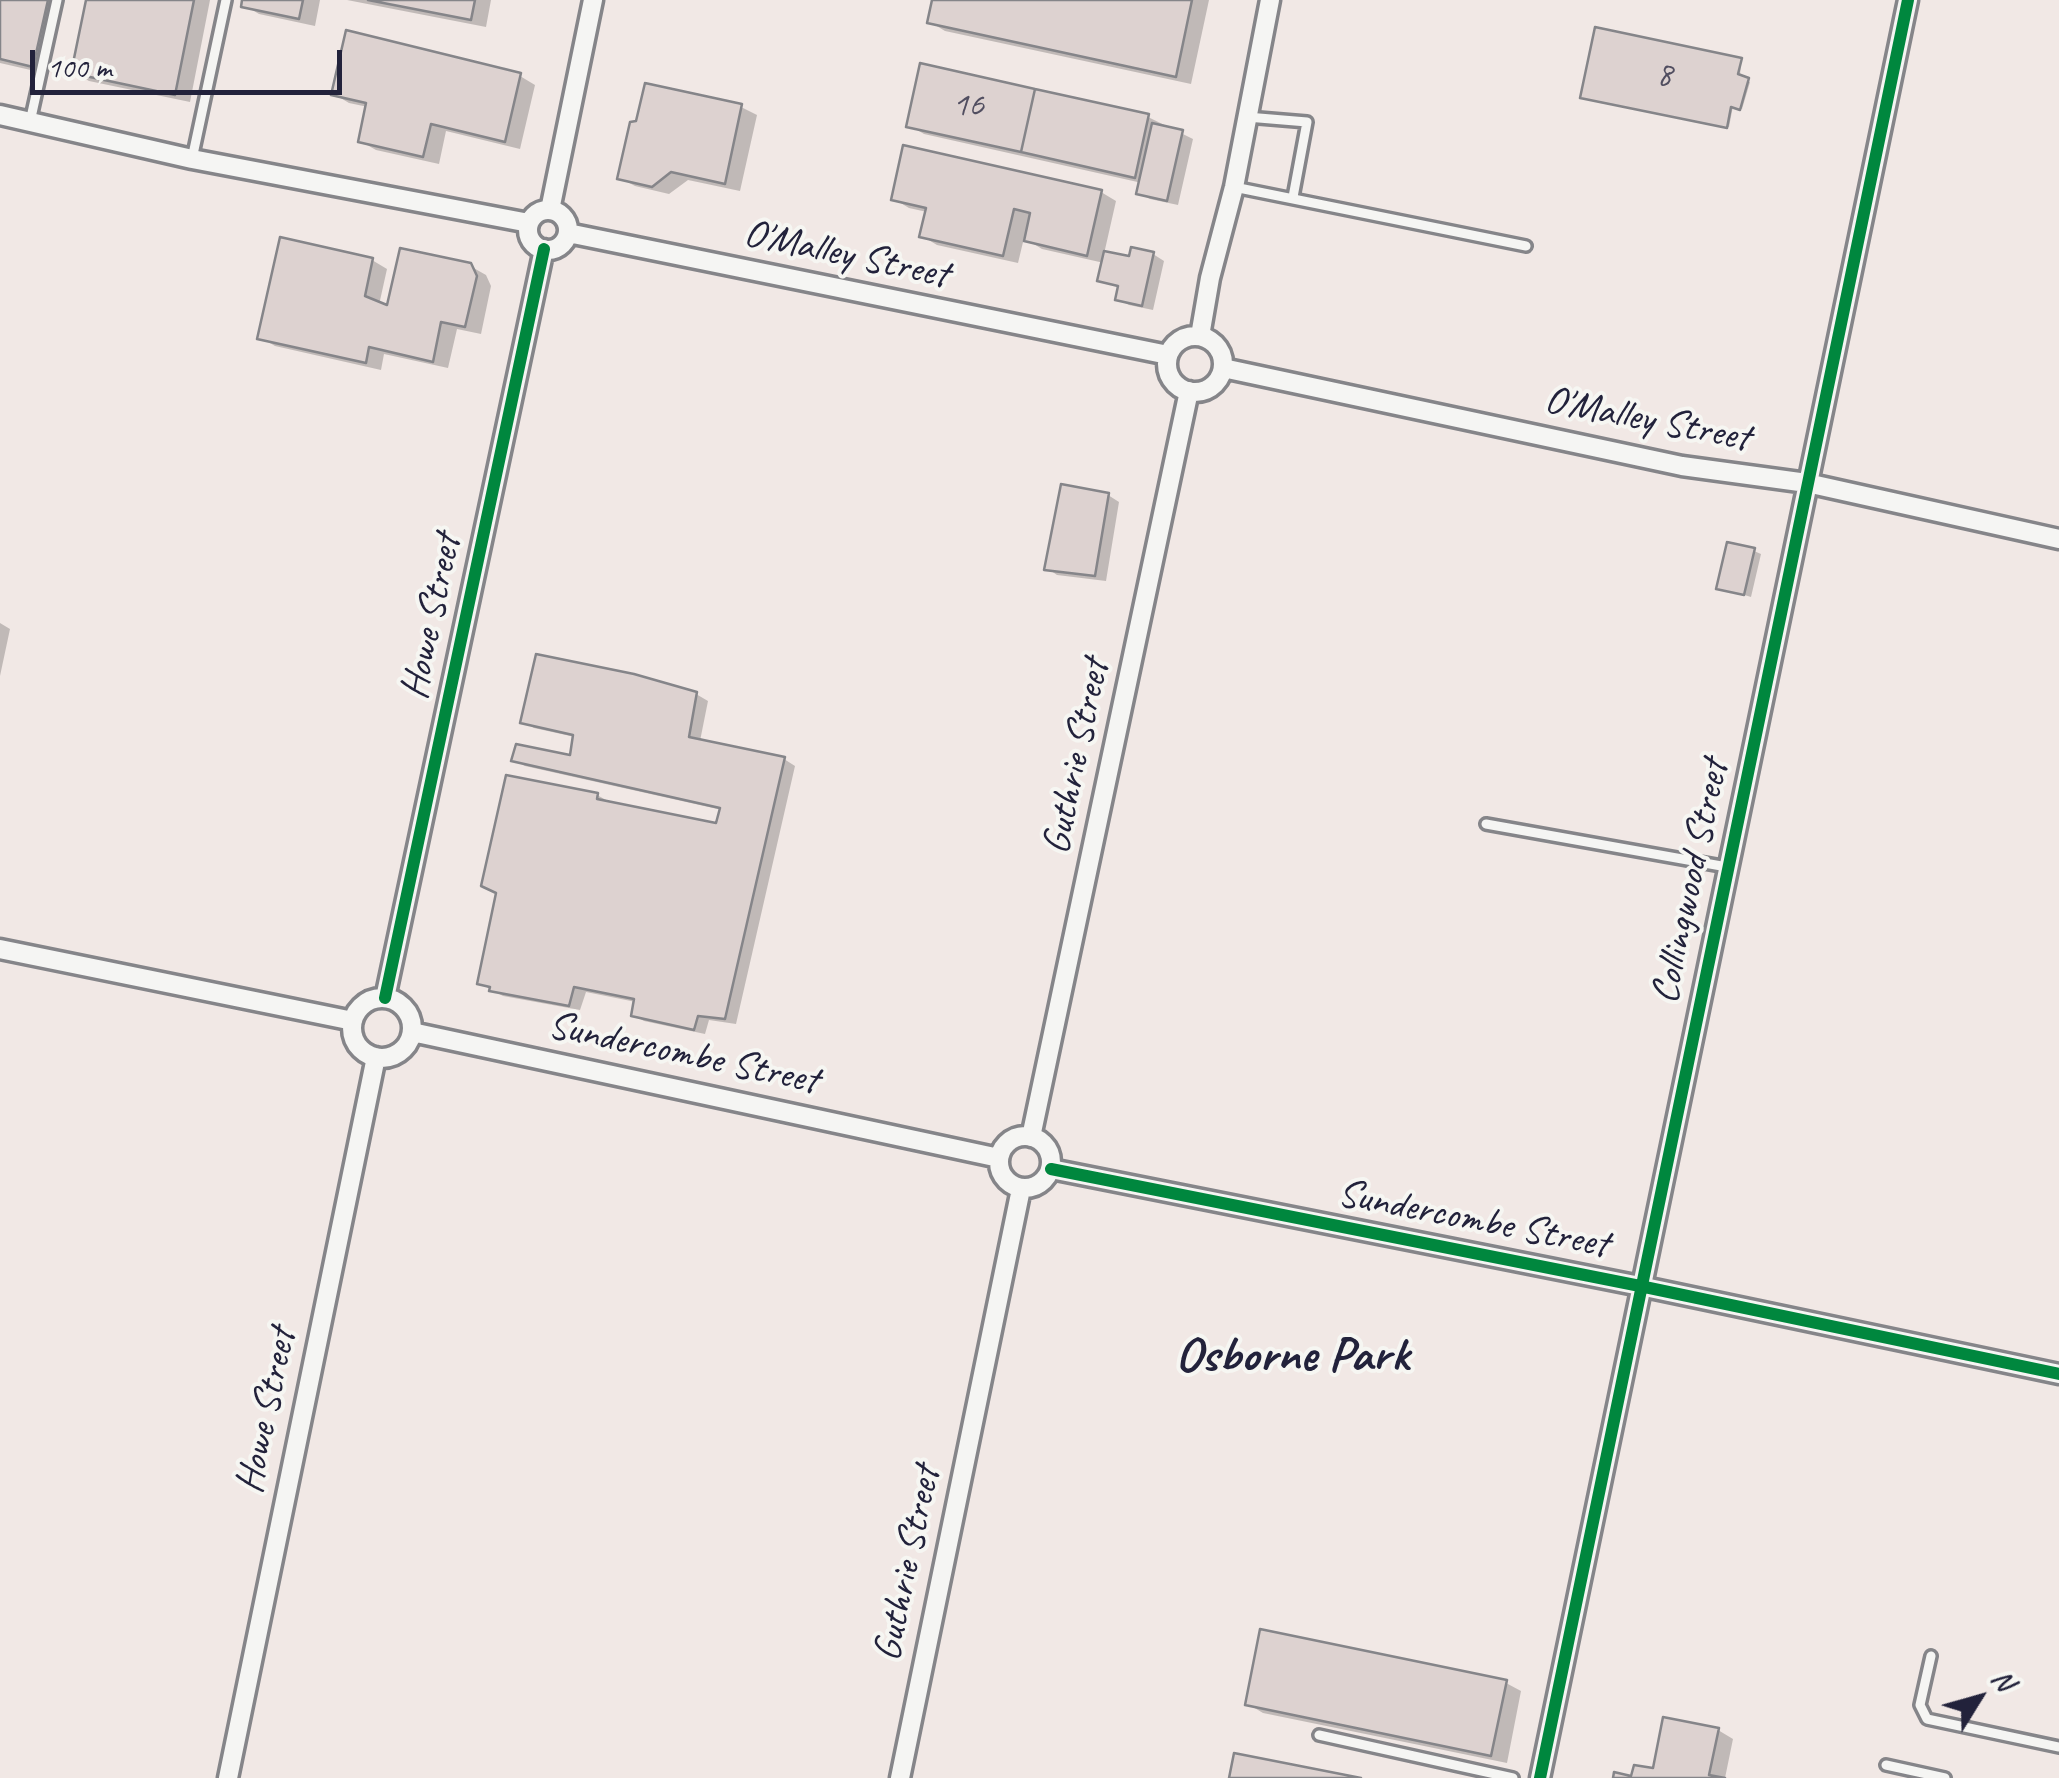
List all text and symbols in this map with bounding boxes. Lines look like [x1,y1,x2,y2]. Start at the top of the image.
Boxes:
scale bar [35,30,348,92]
text: 100 m [47,48,112,86]
house number: 8 [1656,55,1672,97]
house number: 16 [952,85,984,127]
street label: O'Malley Street [739,210,953,300]
street label: O'Malley Street [1540,377,1754,463]
street label: Howe Street [391,530,473,704]
street label: Guthrie Street [1033,655,1121,859]
street label: Collingwood Street [1642,756,1740,1008]
street label: Sundercombe Street [544,1002,822,1106]
street label: Sundercombe Street [1334,1170,1612,1270]
street label: Howe Street [226,1324,308,1498]
district label: Osborne Park [1175,1327,1409,1387]
street label: Guthrie Street [864,1462,952,1666]
north arrow [1929,1648,2029,1748]
text: N [1984,1662,2023,1697]

